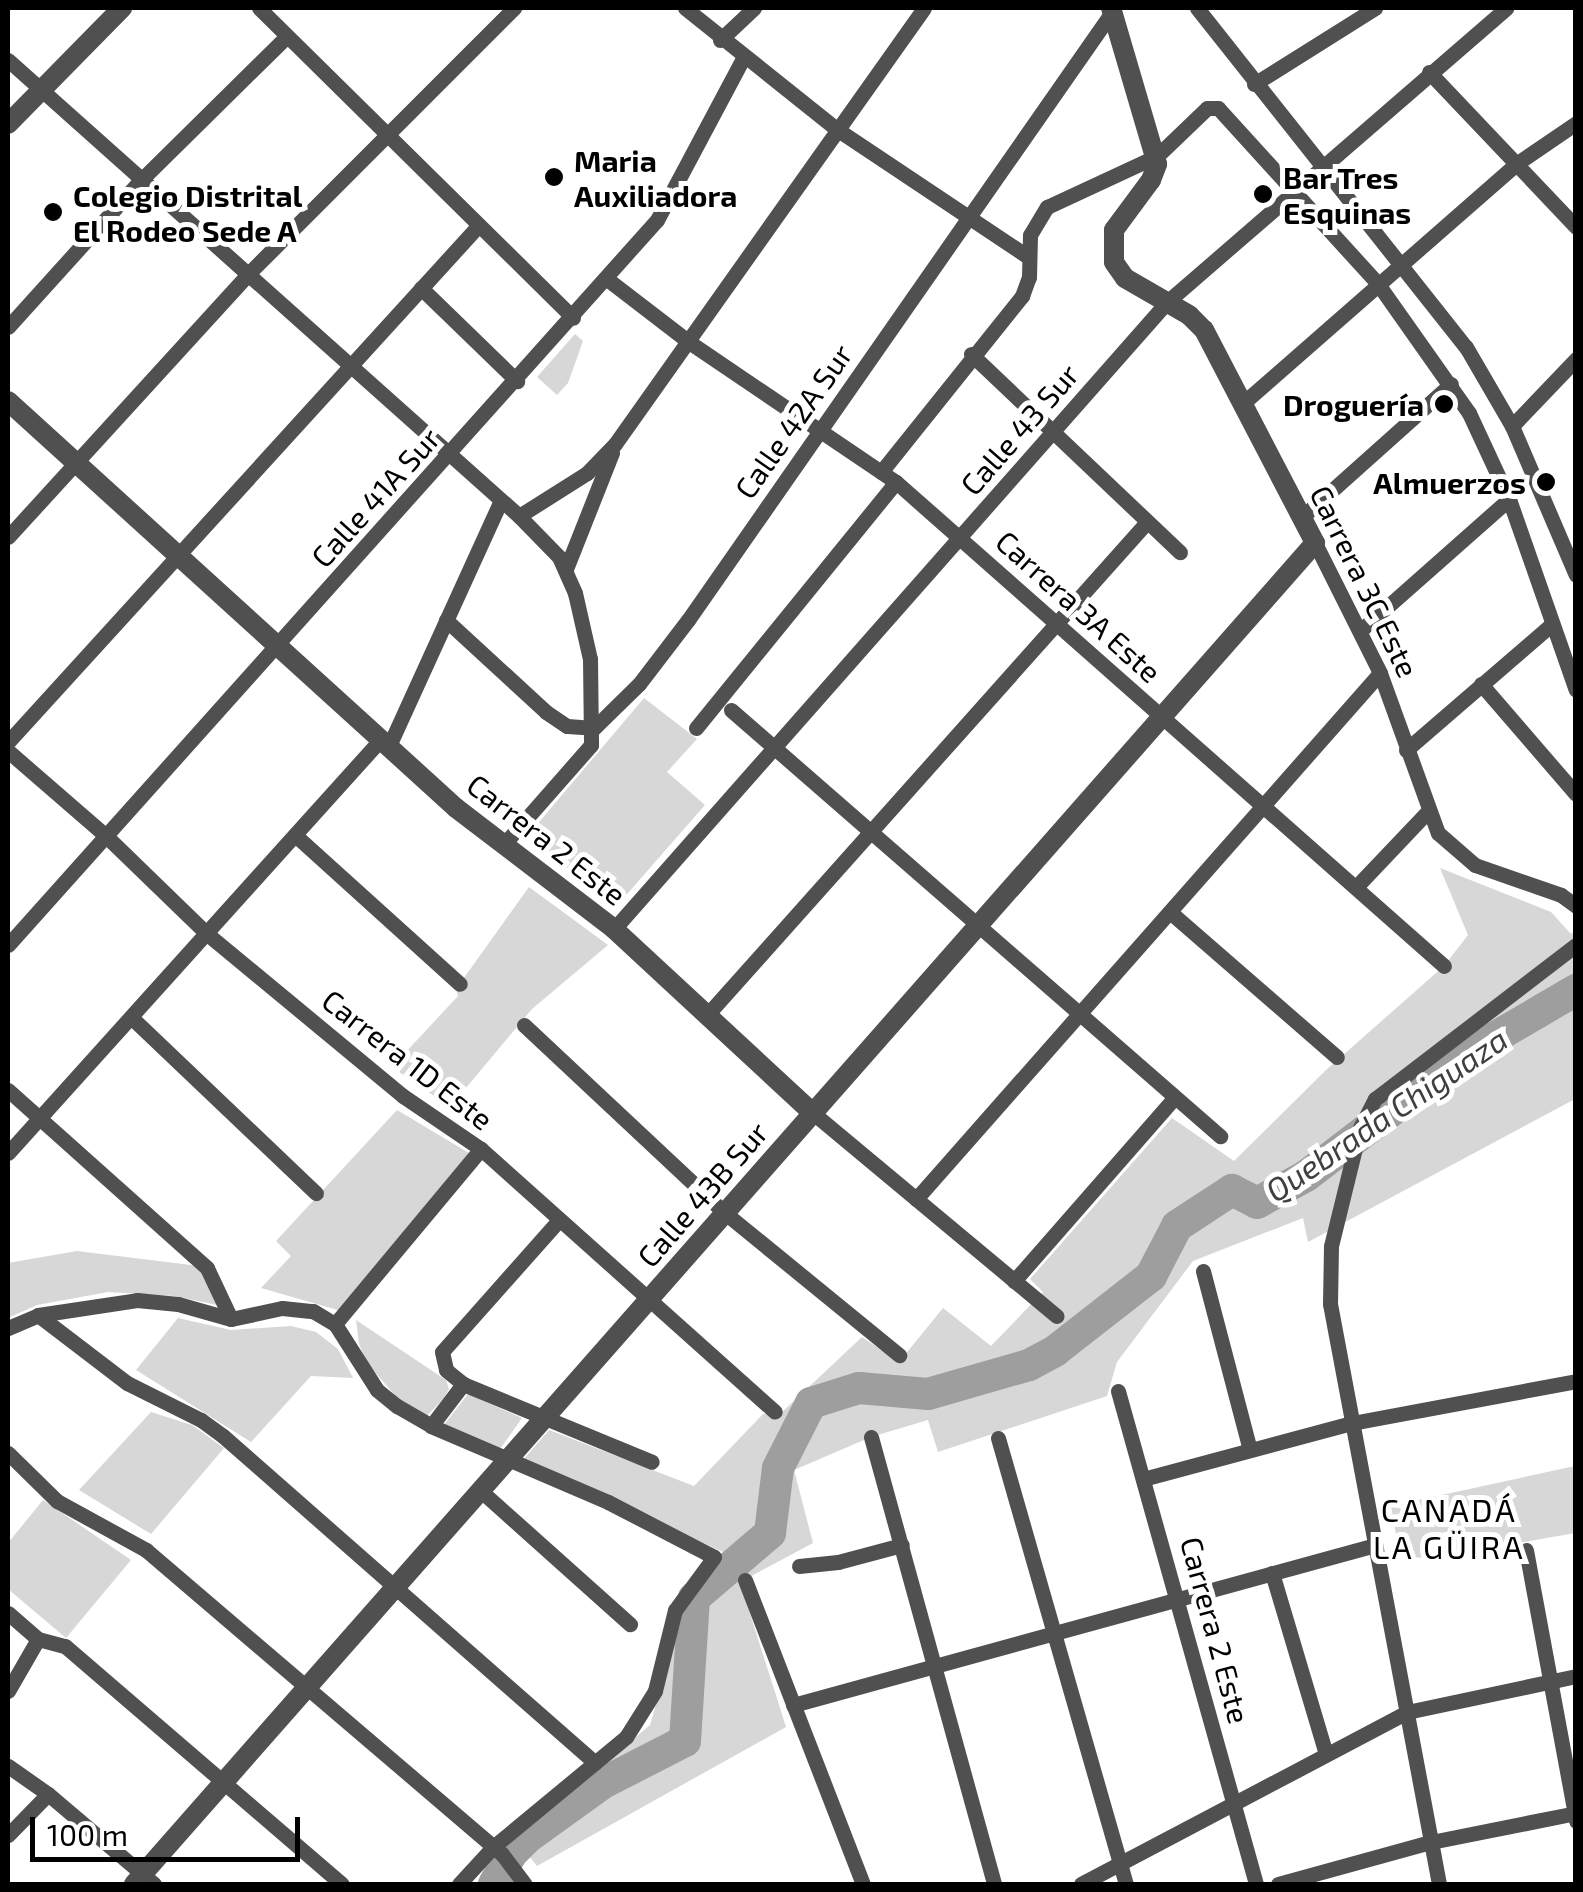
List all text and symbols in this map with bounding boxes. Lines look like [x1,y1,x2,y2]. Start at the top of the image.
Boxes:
place label: Maria Auxiliadora [574,142,737,212]
place label: Bar Tres Esquinas [1283,159,1411,230]
marker: Maria Auxiliadora [543,166,565,188]
place label: Colegio Distrital El Rodeo Sede A [73,177,302,248]
marker: Bar Tres Esquinas [1252,183,1274,205]
marker: Colegio Distrital El Rodeo Sede A [42,201,64,223]
street label: Calle 42A Sur [726,337,860,505]
street label: Calle 43 Sur [952,356,1086,502]
place label: Droguería [1283,386,1424,422]
marker: Droguería [1433,393,1455,415]
street label: Calle 41A Sur [303,420,447,574]
place label: Almuerzos [1373,464,1526,500]
marker: Almuerzos [1535,471,1557,493]
street label: Carrera 3C Este [1303,479,1427,683]
street label: Carrera 3A Este [989,522,1169,690]
street label: Carrera 2 Este [460,766,634,912]
street label: Carrera 1D Este [315,981,501,1137]
water label: Quebrada Chiguaza [1258,1019,1514,1209]
street label: Calle 43B Sur [629,1114,775,1274]
district label: CANADÁ LA GÜIRA [1373,1491,1525,1566]
street label: Carrera 2 Este [1174,1533,1258,1727]
scale bar [35,1797,305,1859]
text: 100 m [47,1816,128,1852]

